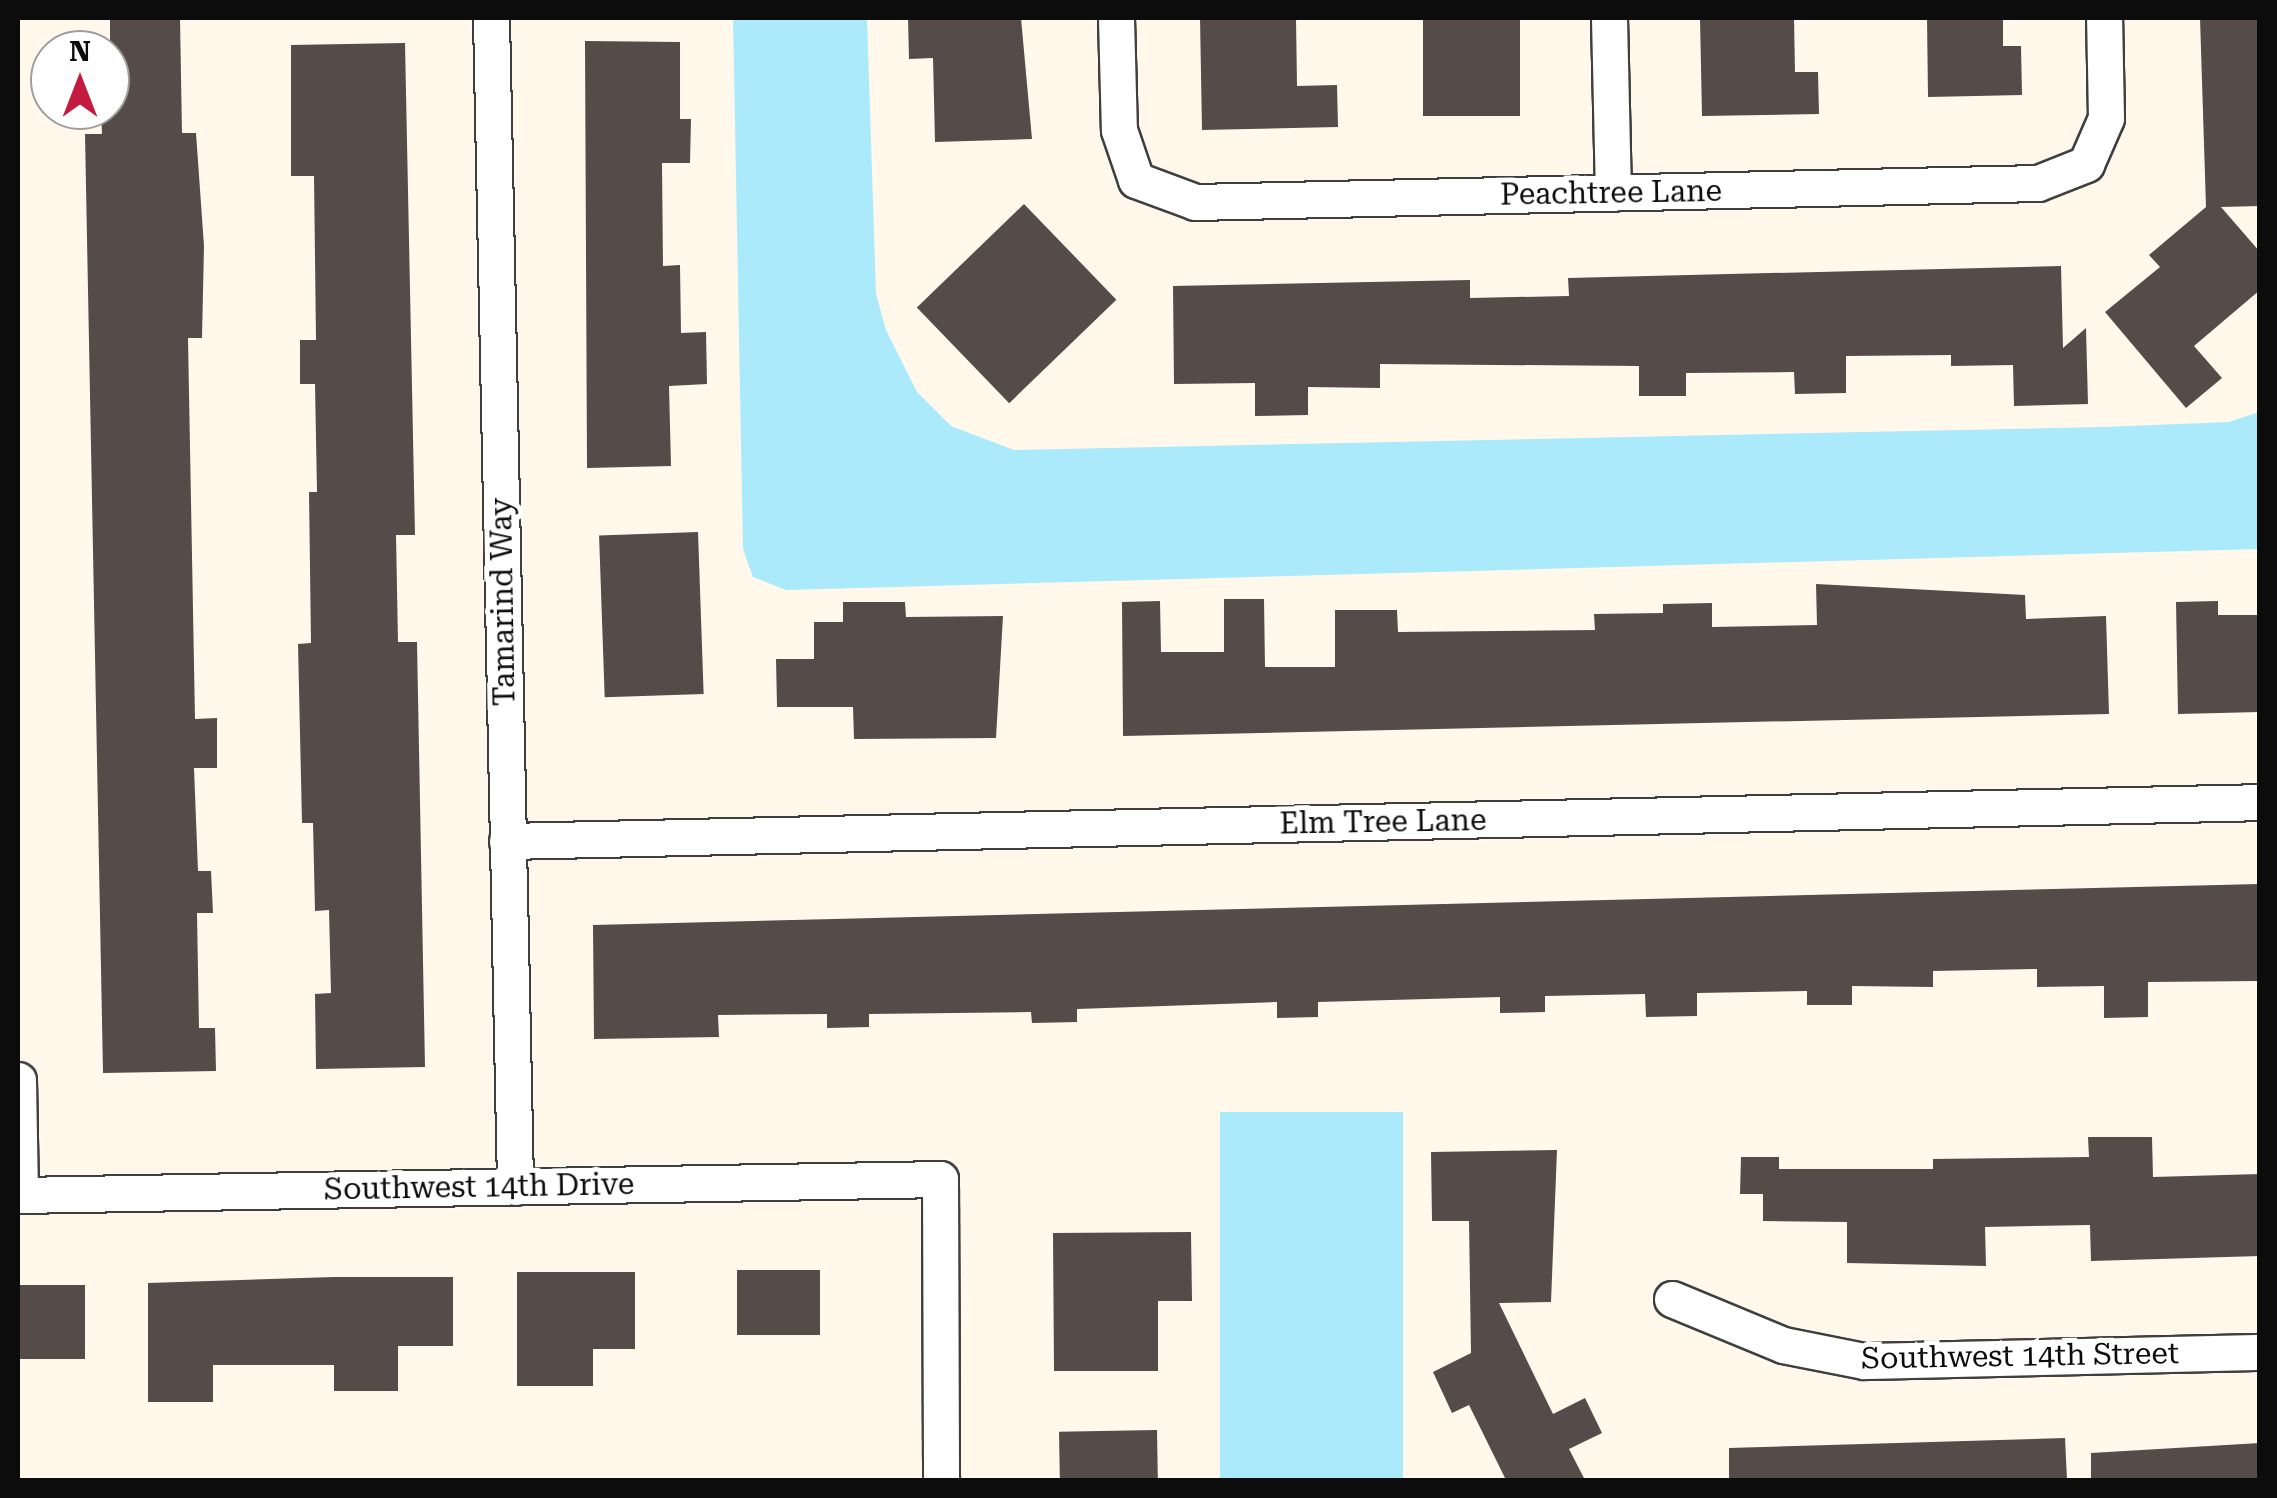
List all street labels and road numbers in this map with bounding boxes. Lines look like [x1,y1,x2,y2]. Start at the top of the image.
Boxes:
street label: Peachtree Lane [1500,173,1722,213]
street label: Tamarind Way [483,497,523,707]
street label: Elm Tree Lane [1279,802,1487,842]
street label: Southwest 14th Drive [324,1166,634,1208]
street label: Southwest 14th Street [1861,1335,2179,1377]

